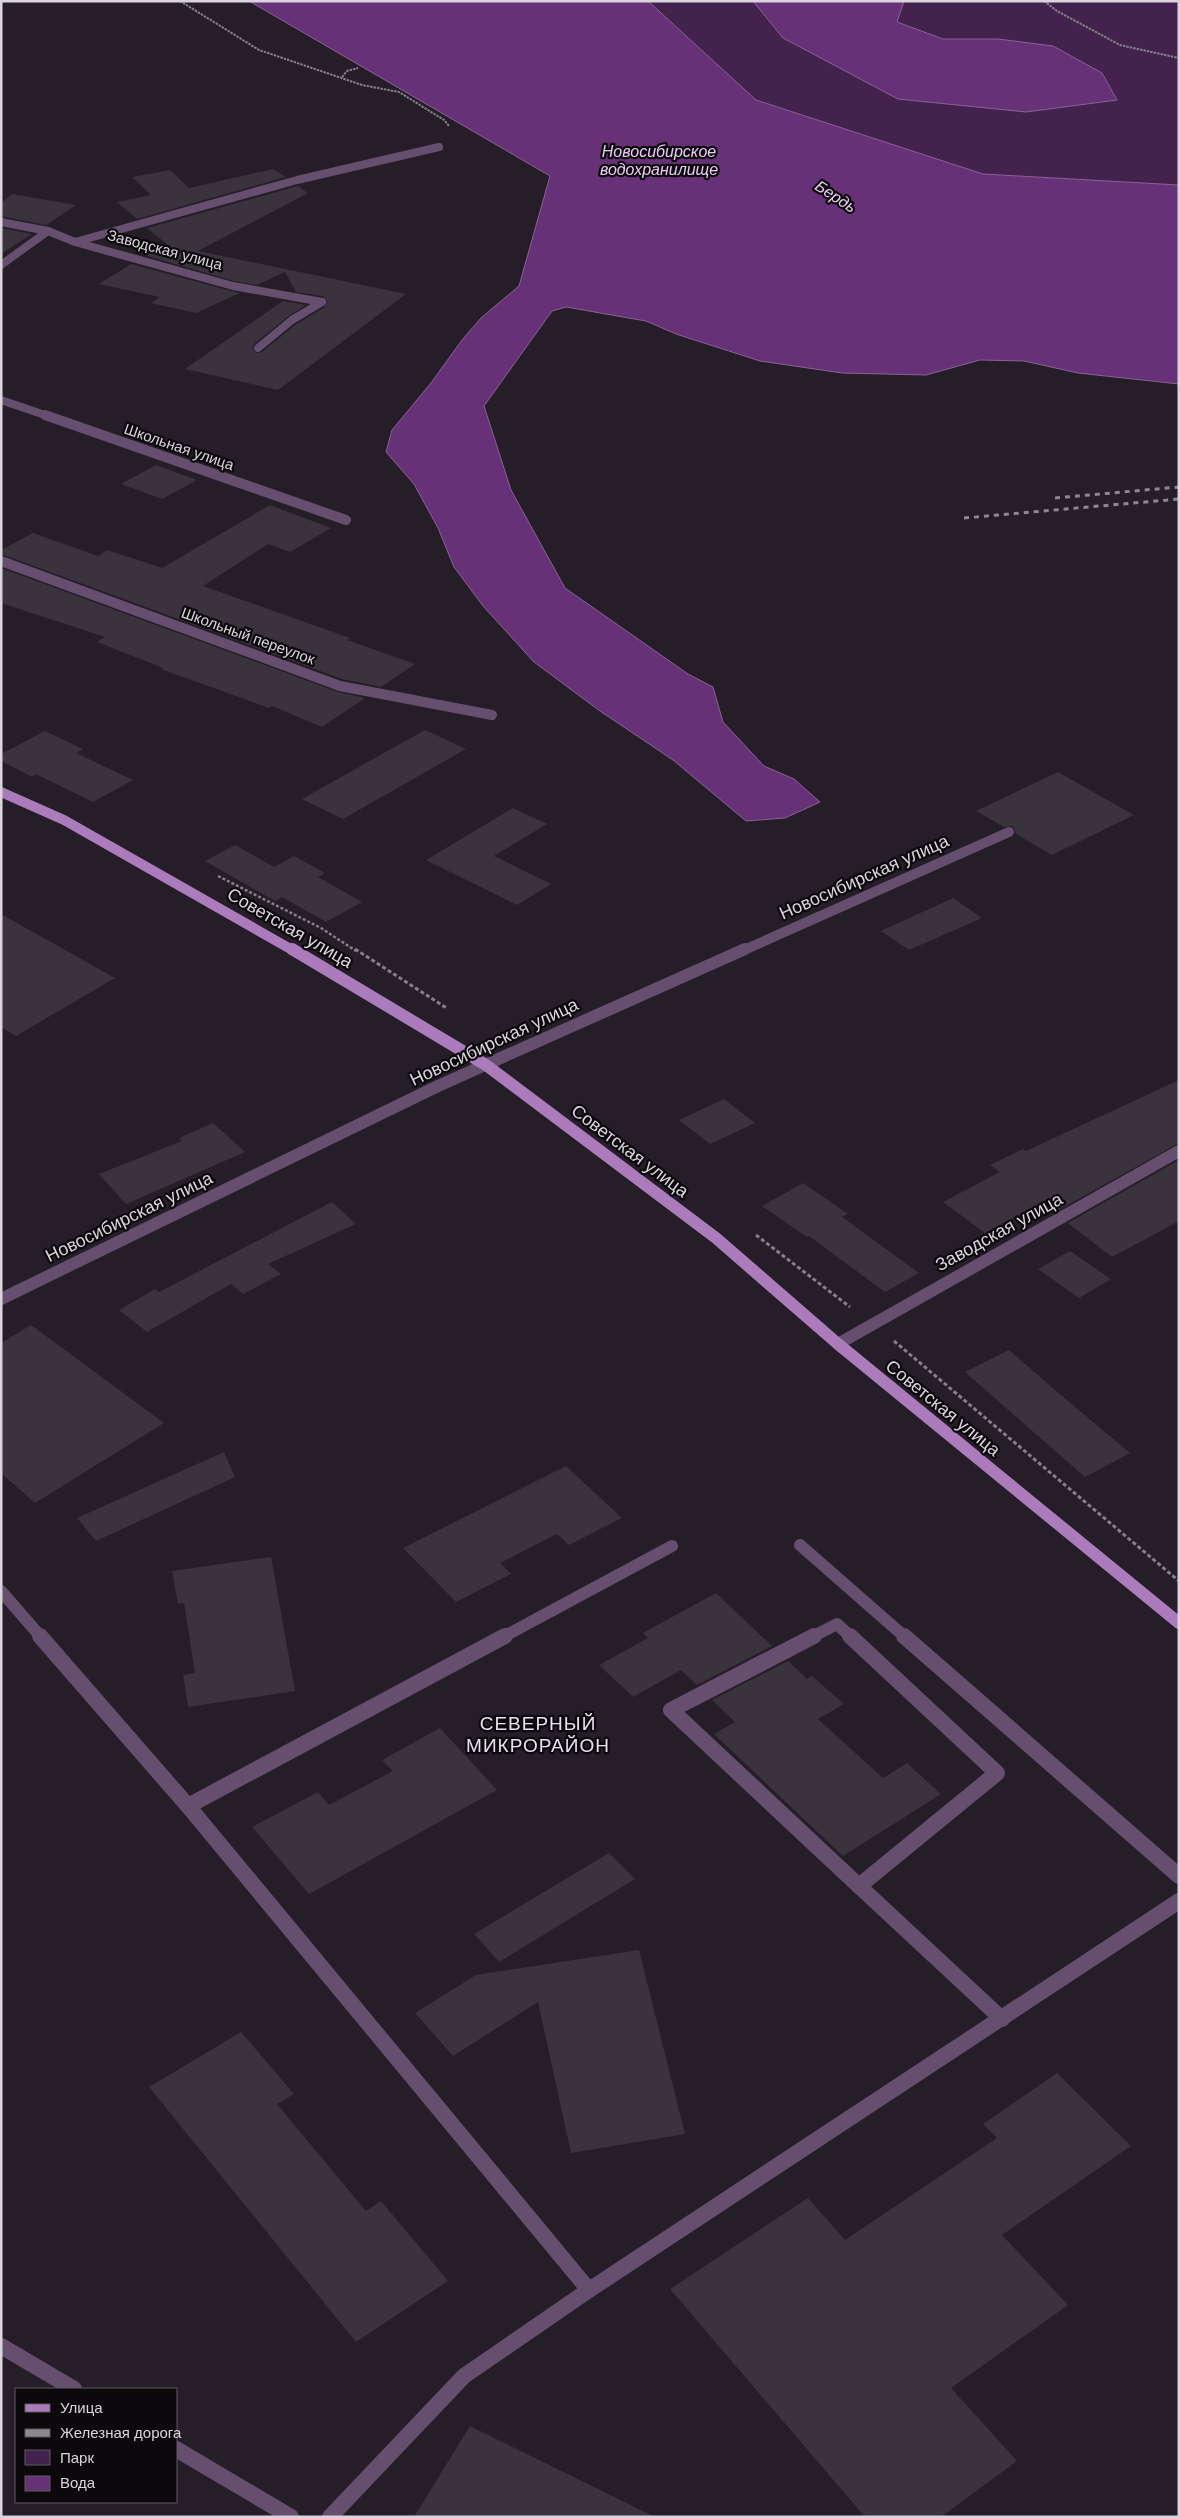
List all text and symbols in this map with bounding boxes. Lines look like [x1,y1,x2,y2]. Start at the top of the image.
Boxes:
water label: Новосибирское водохранилище [600,143,718,178]
water label: Бердь [812,177,859,216]
street label: Заводская улица [106,226,225,273]
street label: Школьная улица [122,420,237,474]
street label: Школьный переулок [179,603,318,668]
street label: Новосибирская улица [776,830,953,923]
street label: Советская улица [224,884,357,972]
street label: Новосибирская улица [407,994,582,1090]
street label: Советская улица [568,1100,693,1202]
street label: Новосибирская улица [42,1167,217,1266]
street label: Заводская улица [932,1188,1067,1275]
street label: Советская улица [882,1356,1005,1461]
district label: СЕВЕРНЫЙ МИКРОРАЙОН [466,1713,610,1756]
legend [15,2388,178,2503]
text: Улица [60,2399,103,2416]
text: Железная дорога [60,2424,182,2441]
text: Парк [60,2449,94,2466]
text: Вода [60,2474,96,2491]

